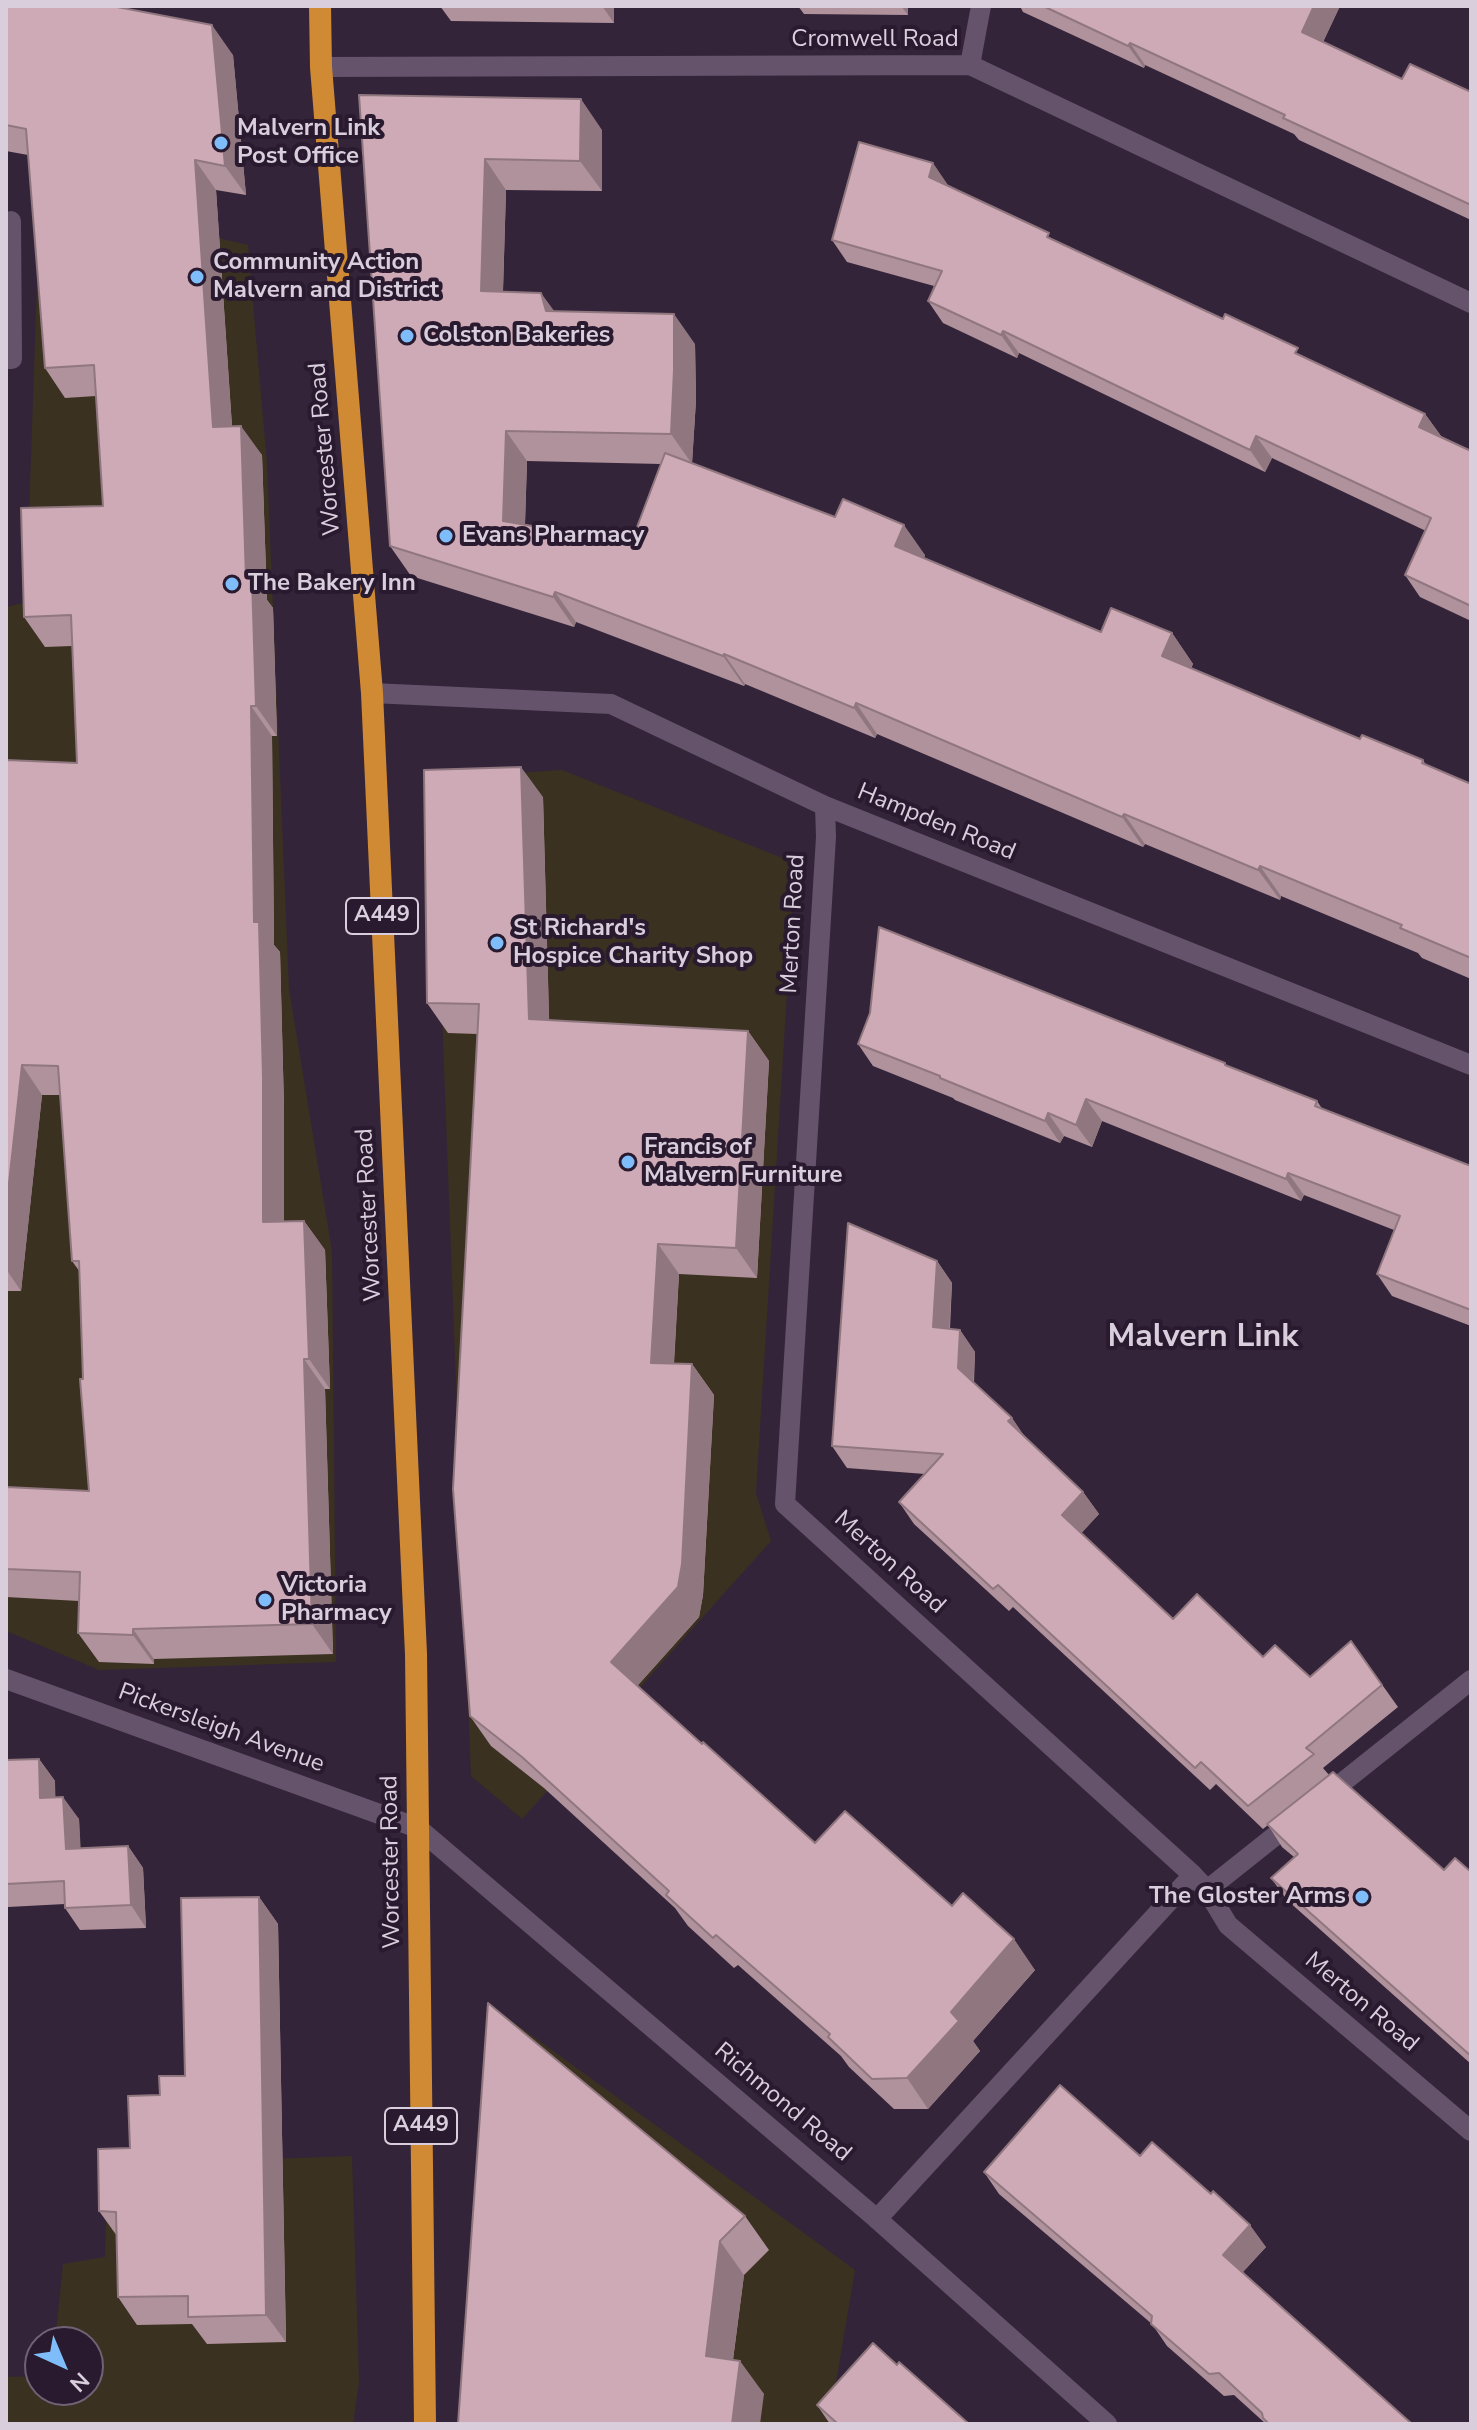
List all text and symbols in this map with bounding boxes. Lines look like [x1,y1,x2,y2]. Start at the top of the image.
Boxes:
street label: Cromwell Road [791,26,959,54]
place label: Malvern Link Post Office [237,115,380,171]
marker: Malvern Link Post Office [212,134,230,152]
place label: Community Action Malvern and District [213,249,439,305]
marker: Community Action Malvern and District [188,268,206,286]
place label: Colston Bakeries [423,322,610,350]
marker: Colston Bakeries [398,327,416,345]
street label: Worcester Road [304,361,348,537]
place label: Evans Pharmacy [462,522,644,550]
marker: Evans Pharmacy [437,527,455,545]
place label: The Bakery Inn [248,570,416,598]
marker: The Bakery Inn [223,575,241,593]
street label: Hampden Road [853,778,1019,868]
street label: Merton Road [776,853,812,995]
road number: A449 [346,898,418,934]
place label: St Richard's Hospice Charity Shop [513,915,753,971]
marker: St Richard's Hospice Charity Shop [488,934,506,952]
street label: Worcester Road [351,1128,389,1302]
place label: Francis of Malvern Furniture [644,1134,843,1190]
marker: Francis of Malvern Furniture [619,1153,637,1171]
district label: Malvern Link [1108,1319,1298,1357]
street label: Merton Road [827,1506,951,1620]
place label: Victoria Pharmacy [281,1572,392,1628]
marker: Victoria Pharmacy [256,1591,274,1609]
street label: Pickersleigh Avenue [114,1678,328,1780]
street label: Worcester Road [376,1775,408,1949]
place label: The Gloster Arms [1149,1883,1346,1911]
marker: The Gloster Arms [1353,1888,1371,1906]
street label: Merton Road [1298,1947,1424,2059]
street label: Richmond Road [708,2037,856,2169]
road number: A449 [385,2108,457,2144]
north arrow [24,2326,104,2406]
text: N [63,2365,96,2398]

